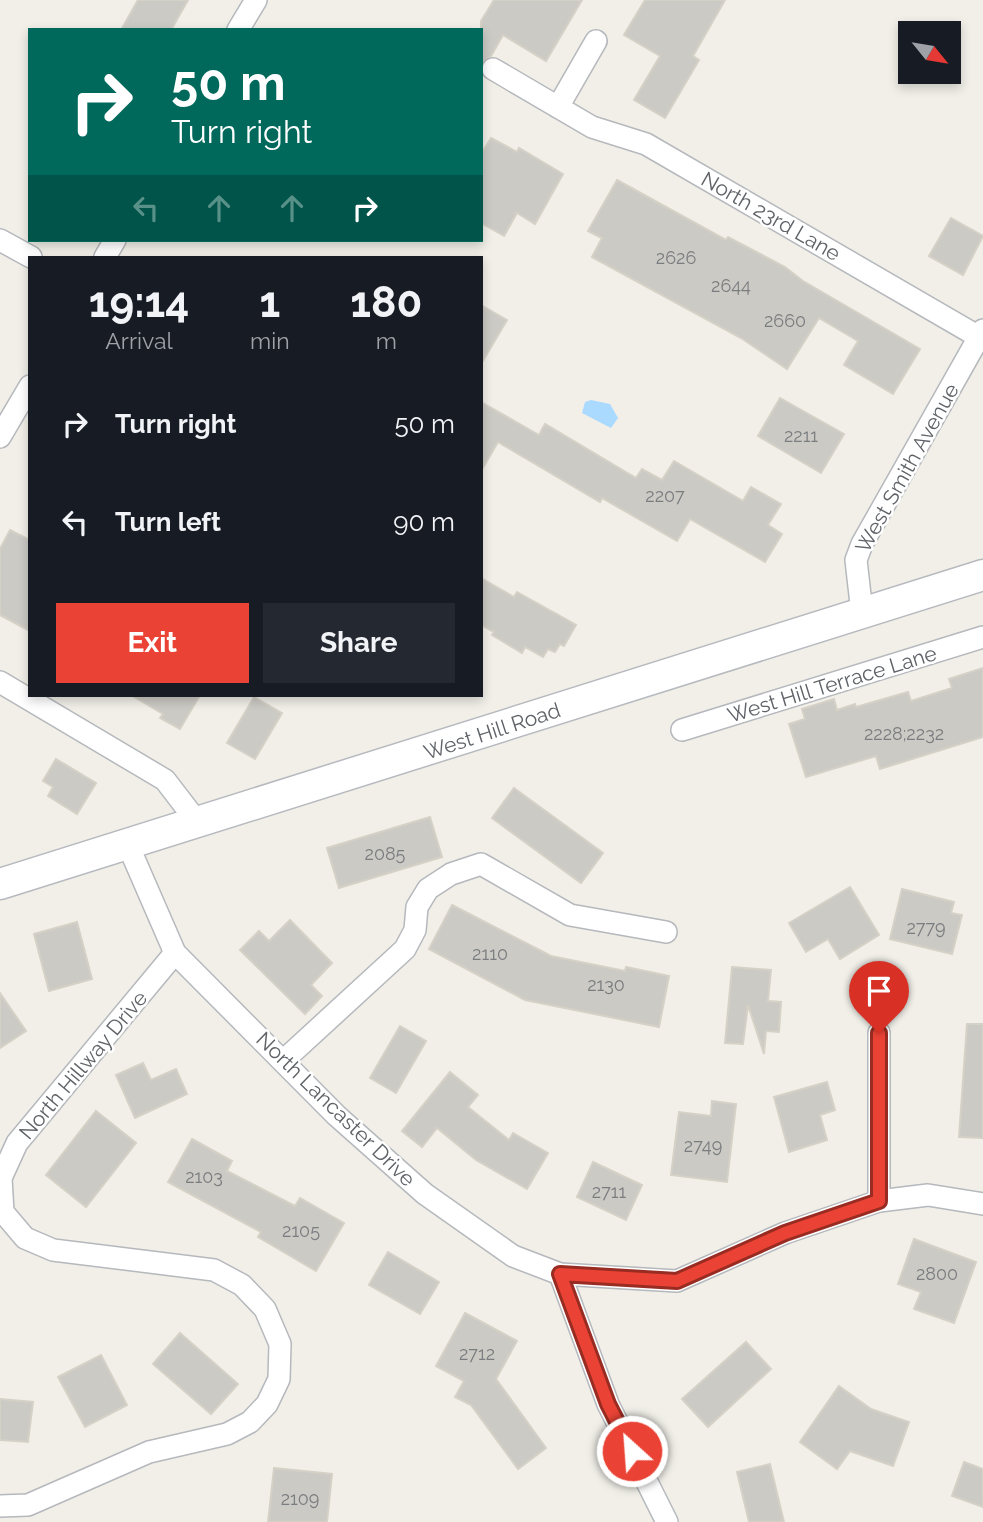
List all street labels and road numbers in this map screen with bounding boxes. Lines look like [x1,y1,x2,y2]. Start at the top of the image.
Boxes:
street label: North 23rd Lane [697,166,845,266]
street label: West Smith Avenue [850,379,964,557]
street label: West Hill Terrace Lane [724,640,940,728]
street label: West Hill Road [421,697,563,765]
street label: North Hillway Drive [14,986,152,1144]
street label: North Lancaster Drive [251,1027,421,1191]

